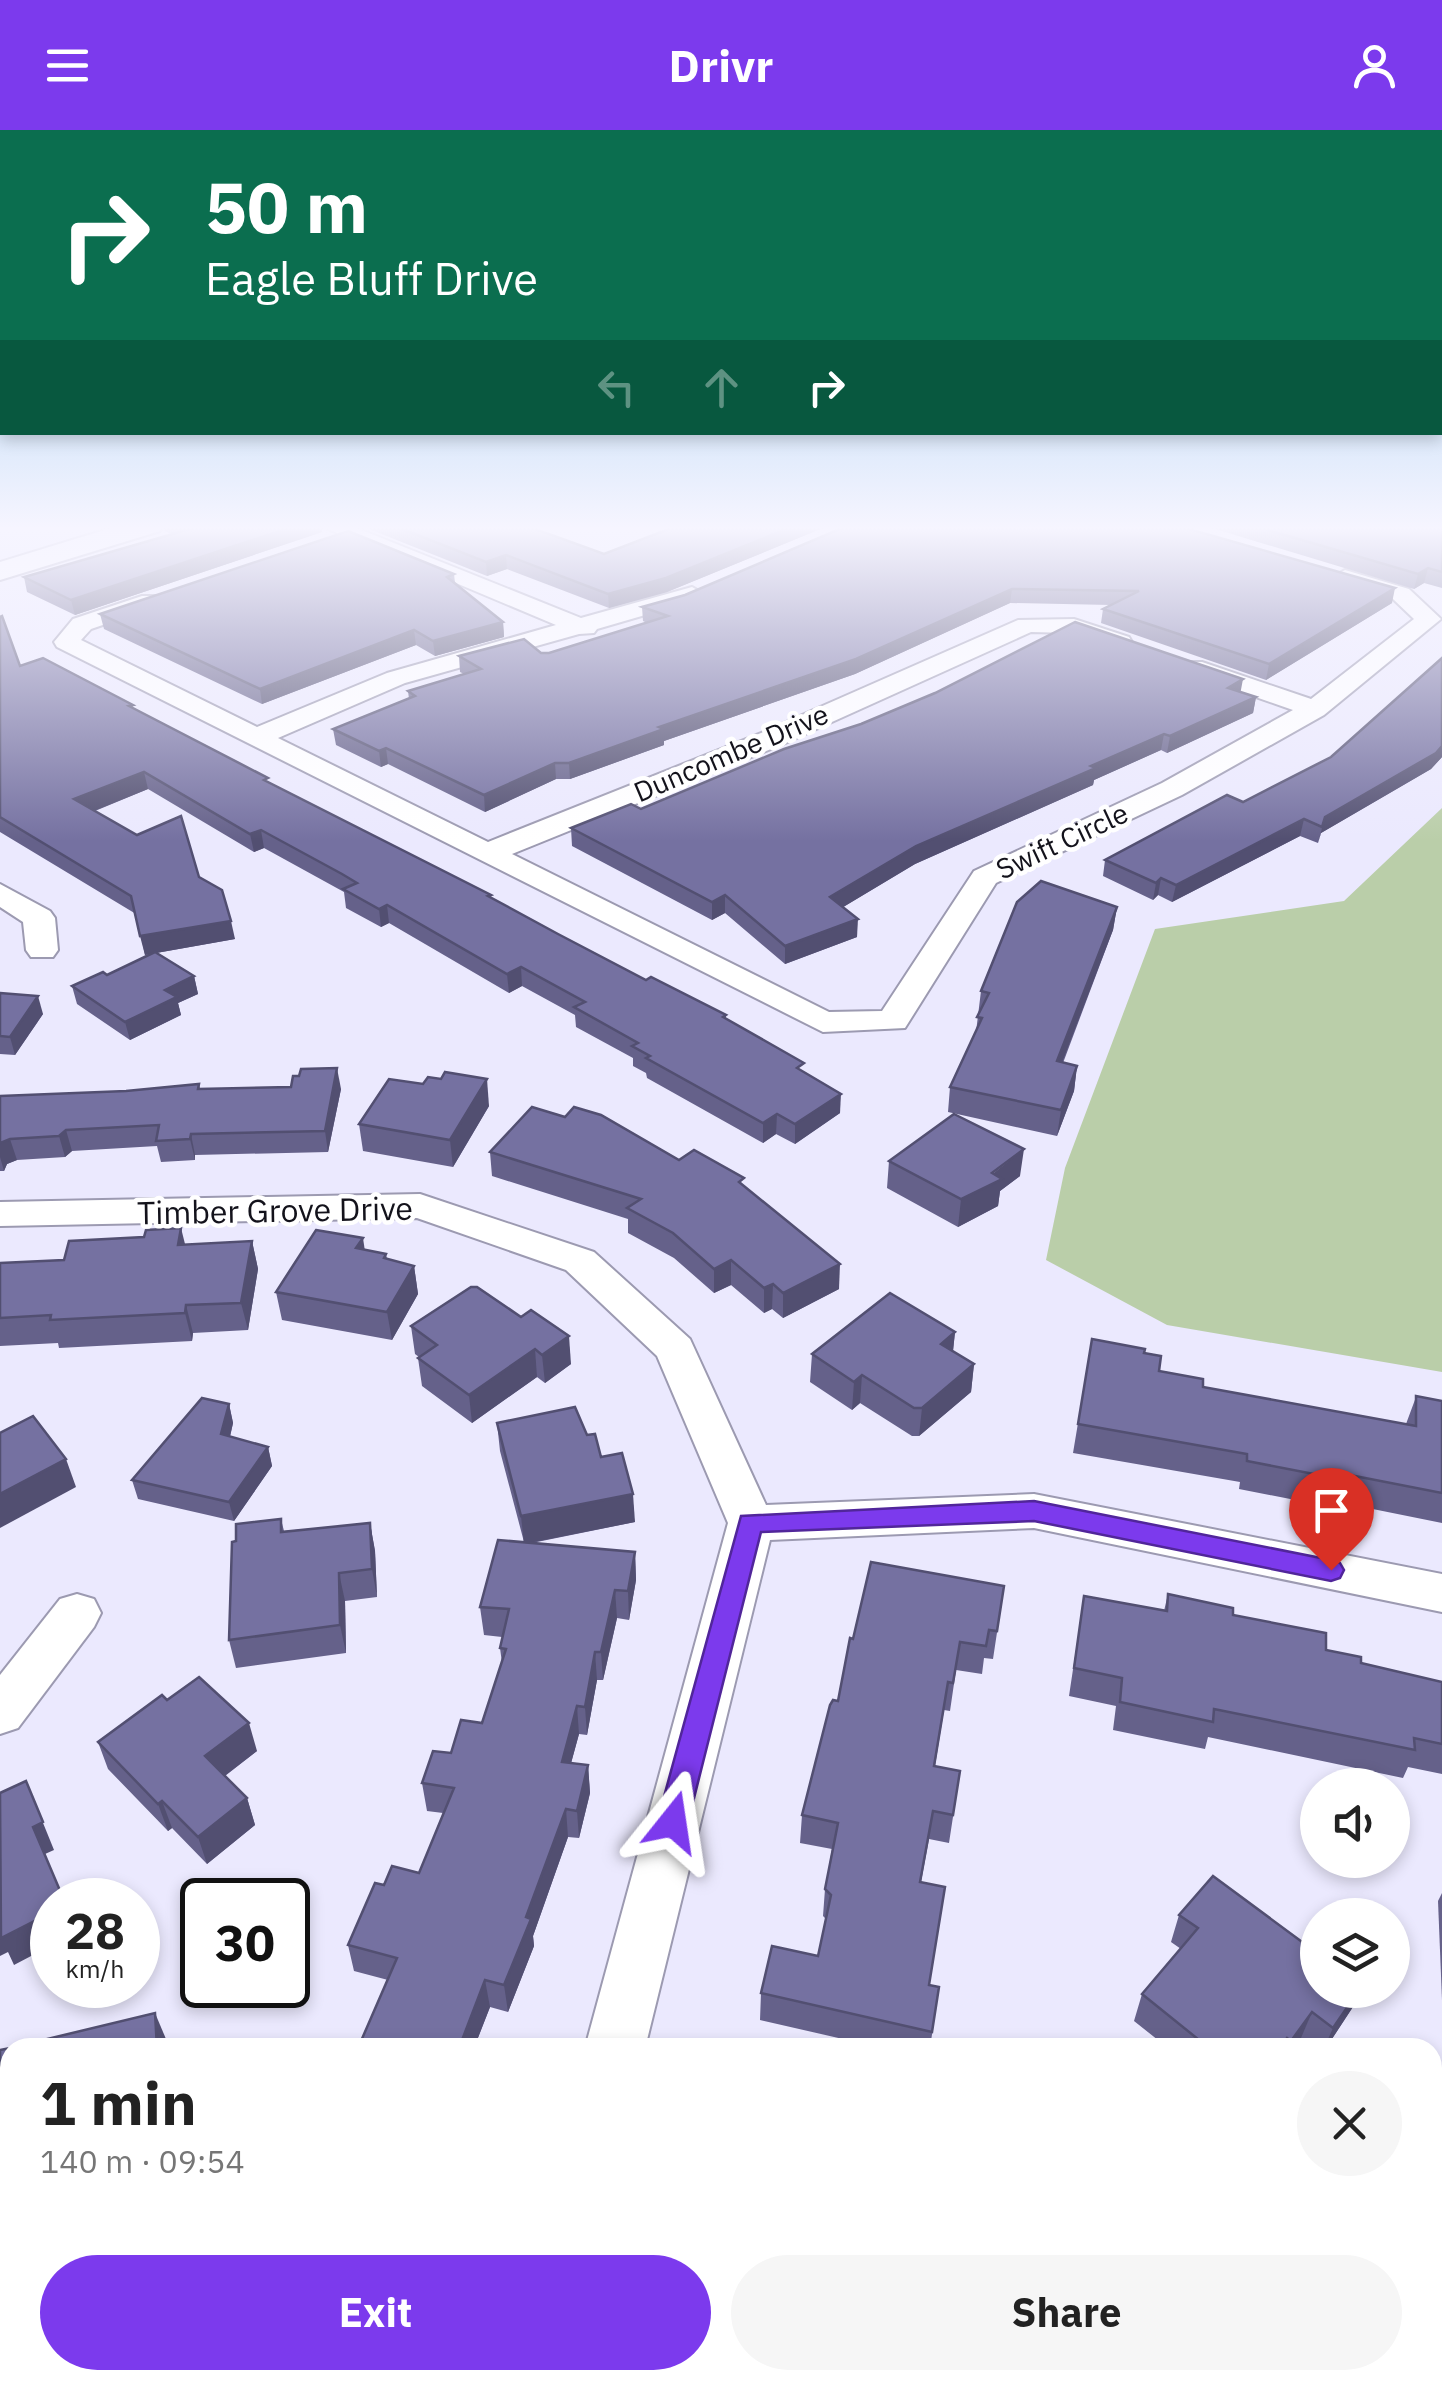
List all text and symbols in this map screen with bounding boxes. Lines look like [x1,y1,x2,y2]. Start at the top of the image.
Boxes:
text: Drivr [669,36,773,94]
icon: menu [40,38,95,93]
icon: person [1347,38,1402,93]
text: 50 m [205,161,368,252]
icon: right [40,170,170,300]
text: Eagle Bluff Drive [205,249,538,307]
icon: left [589,360,644,415]
icon: ahead [694,360,749,415]
icon: right [799,360,854,415]
street label: Duncombe Drive [628,695,834,810]
street label: Swift Circle [990,794,1134,887]
street label: Timber Grove Drive [137,1187,413,1233]
pin [1289,1468,1374,1571]
icon: arrive [1304,1483,1359,1538]
map controls [1300,1768,1410,2008]
button: sound [1300,1768,1410,1878]
position arrow [621,1770,725,1874]
speed limit sign: 30 [180,1878,310,2008]
text: 28 [65,1898,125,1963]
button: layers [1300,1898,1410,2008]
text: km/h [66,1952,124,1985]
text: 1 min [40,2063,197,2142]
button: close [1297,2071,1402,2176]
text: 140 m · 09:54 [40,2140,245,2182]
button: Exit [40,2255,711,2370]
button: Share [731,2255,1402,2370]

